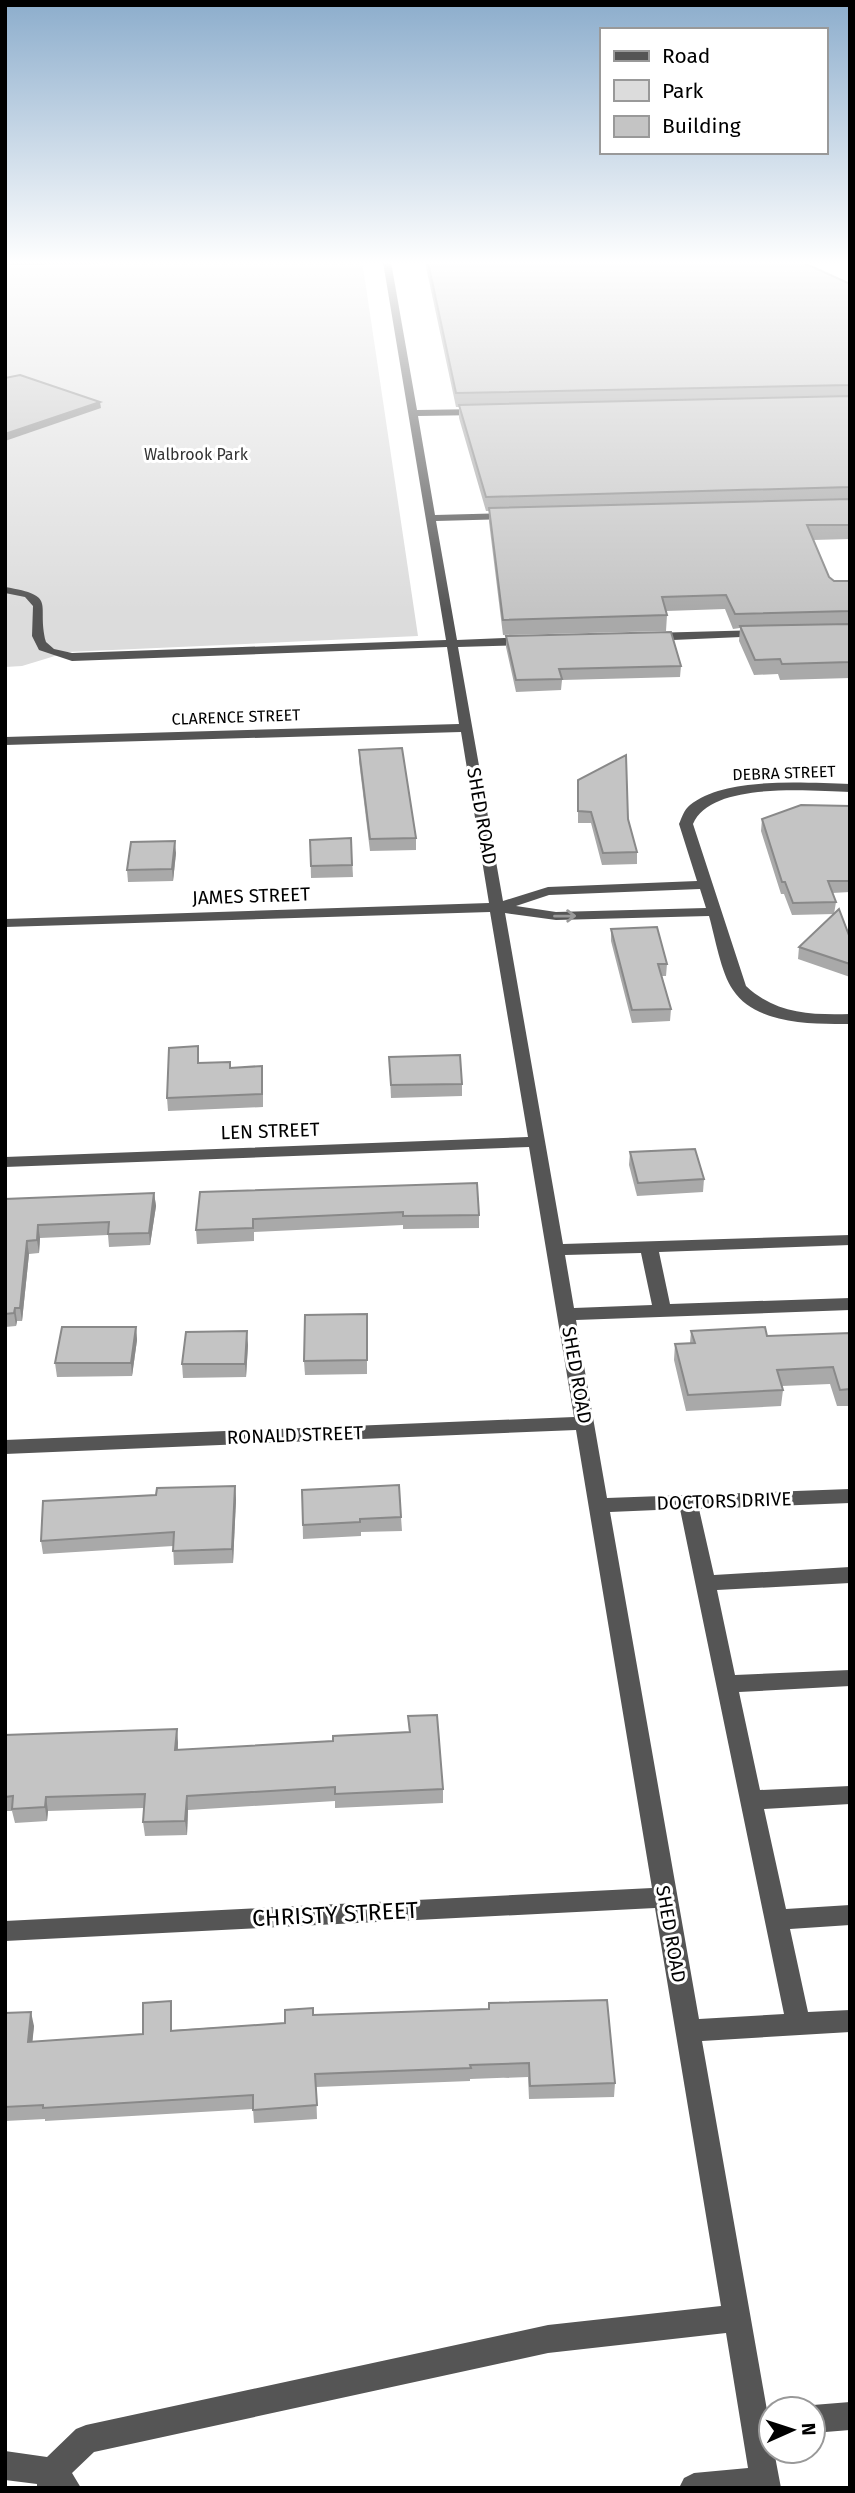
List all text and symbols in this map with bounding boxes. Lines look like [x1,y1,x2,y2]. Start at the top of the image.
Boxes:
legend [600,28,827,154]
text: Road [662,43,710,69]
text: Park [662,78,704,104]
text: Building [662,113,741,139]
park label: Walbrook Park [144,445,249,464]
street label: CLARENCE STREET [171,705,301,729]
street label: DEBRA STREET [732,762,837,784]
street label: SHED ROAD [462,766,502,866]
street label: JAMES STREET [192,882,311,910]
one-way arrow [553,909,576,923]
street label: LEN STREET [220,1118,320,1144]
street label: SHED ROAD [557,1325,597,1425]
street label: RONALD STREET [226,1421,364,1449]
street label: DOCTORS DRIVE [656,1487,792,1515]
street label: SHED ROAD [651,1884,691,1984]
street label: CHRISTY STREET [251,1896,419,1932]
north arrow [757,2395,827,2465]
text: N [797,2422,820,2436]

